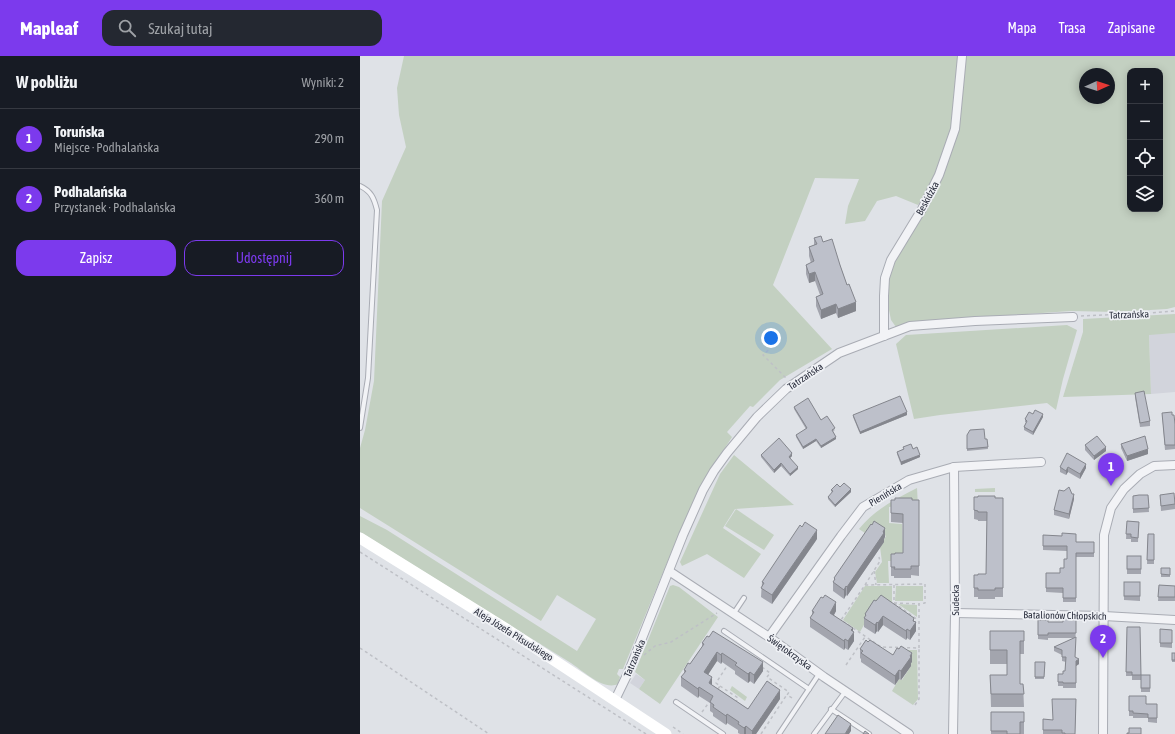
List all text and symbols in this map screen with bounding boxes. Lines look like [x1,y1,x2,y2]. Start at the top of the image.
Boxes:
search box [102,10,382,46]
text: Mapleaf [20,17,78,39]
icon: search [116,17,138,39]
text: Szukaj tutaj [148,20,212,37]
text: Mapa [1008,20,1037,36]
text: Trasa [1059,20,1086,36]
text: Zapisane [1108,20,1155,36]
north arrow [1079,68,1115,104]
map controls [1127,68,1163,212]
button: + [1127,68,1163,104]
text: W pobliżu [16,72,78,92]
text: Wyniki: 2 [301,75,344,90]
button: − [1127,104,1163,140]
text: Toruńska [54,123,105,140]
text: 1 [26,131,32,146]
text: 290 m [315,131,344,146]
text: Miejsce · Podhalańska [54,140,159,155]
button: locate [1127,140,1163,176]
button: layers [1127,176,1163,212]
street label: Beskidzka [914,179,941,217]
text: Podhalańska [54,183,127,200]
text: 2 [26,191,32,206]
text: 360 m [315,191,344,206]
text: Przystanek · Podhalańska [54,200,176,215]
button: Zapisz [16,240,176,276]
button: Udostępnij [184,240,344,276]
street label: Tatrzańska [1109,308,1149,321]
your location [761,328,781,348]
street label: Tatrzańska [786,361,825,392]
pin: 1 [1098,453,1124,486]
street label: Pienińska [867,480,904,508]
street label: Sudecka [950,584,961,616]
street label: Aleja Józefa Piłsudskiego [472,606,555,663]
street label: Batalionów Chłopskich [1023,609,1107,622]
pin: 2 [1090,625,1116,658]
street label: Świętokrzyska [765,633,814,672]
street label: Tatrzańska [622,637,647,679]

